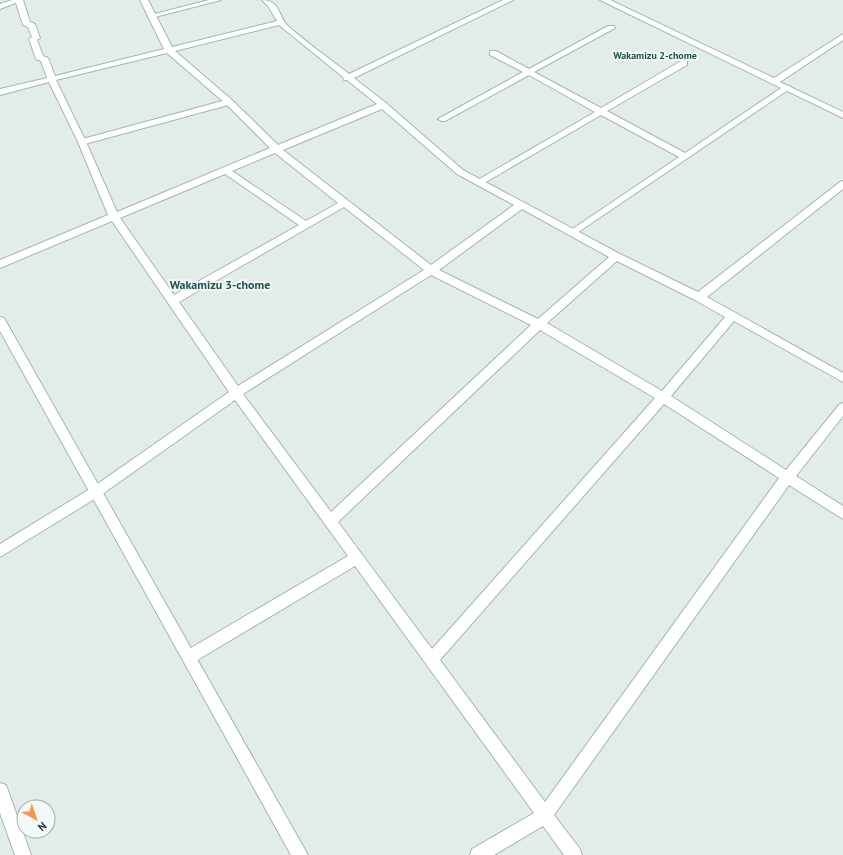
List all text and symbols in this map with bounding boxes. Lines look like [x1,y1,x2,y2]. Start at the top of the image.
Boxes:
district label: Wakamizu 2-chome [613,49,697,62]
district label: Wakamizu 3-chome [170,277,270,292]
north arrow [16,799,56,839]
text: N [35,819,50,834]

